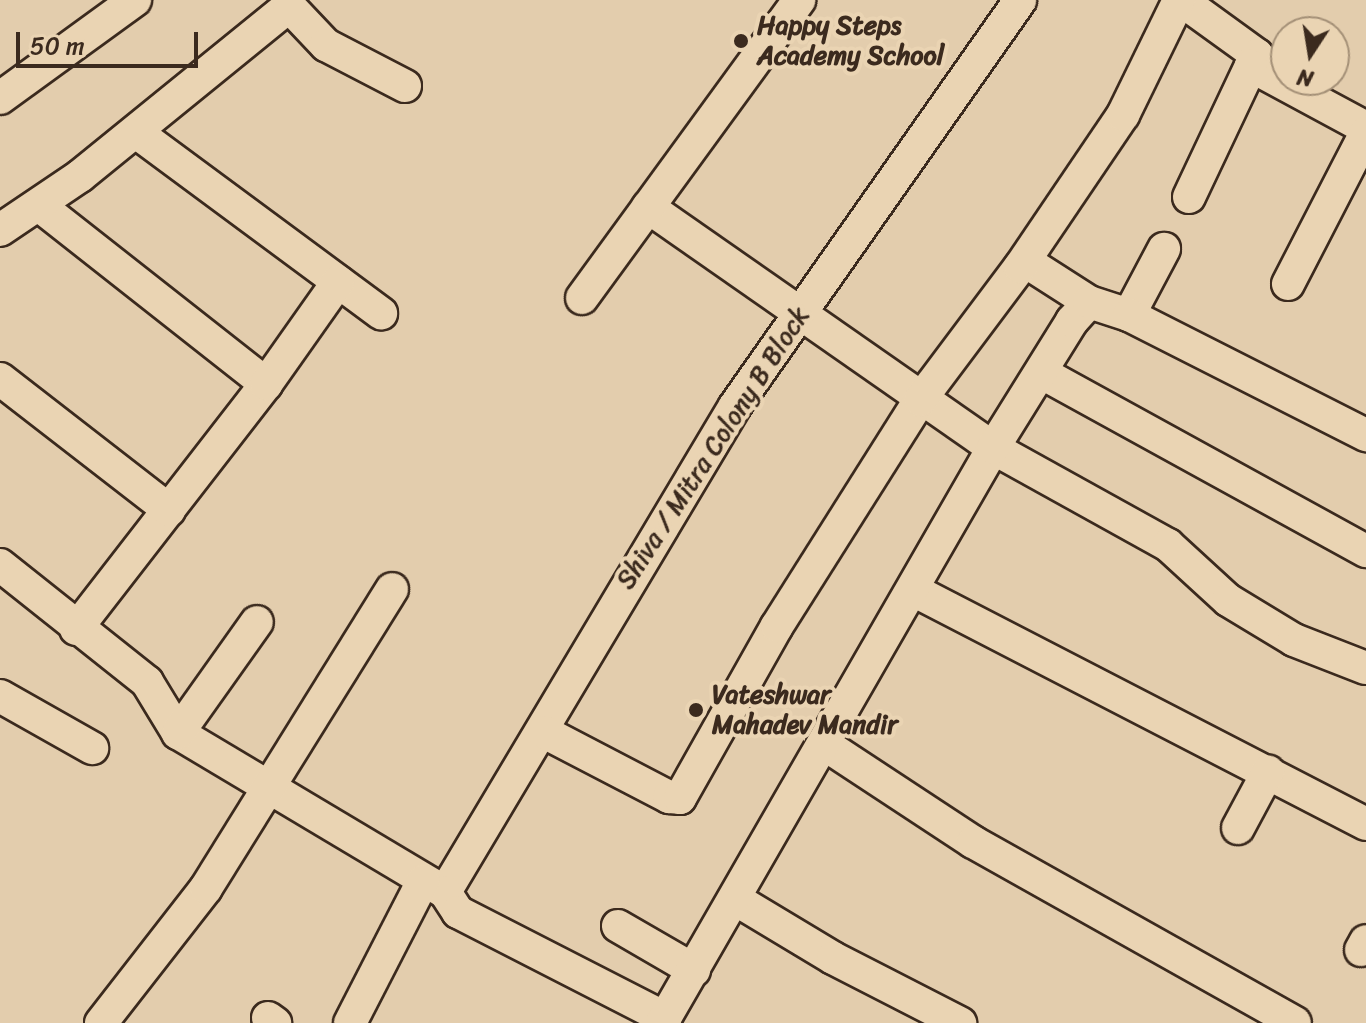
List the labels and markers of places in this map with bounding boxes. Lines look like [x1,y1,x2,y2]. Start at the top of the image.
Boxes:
place label: Happy Steps Academy School [757,10,944,72]
marker: Happy Steps Academy School [732,32,750,50]
place label: Vateshwar Mahadev Mandir [712,679,898,740]
marker: Vateshwar Mahadev Mandir [687,701,705,719]

